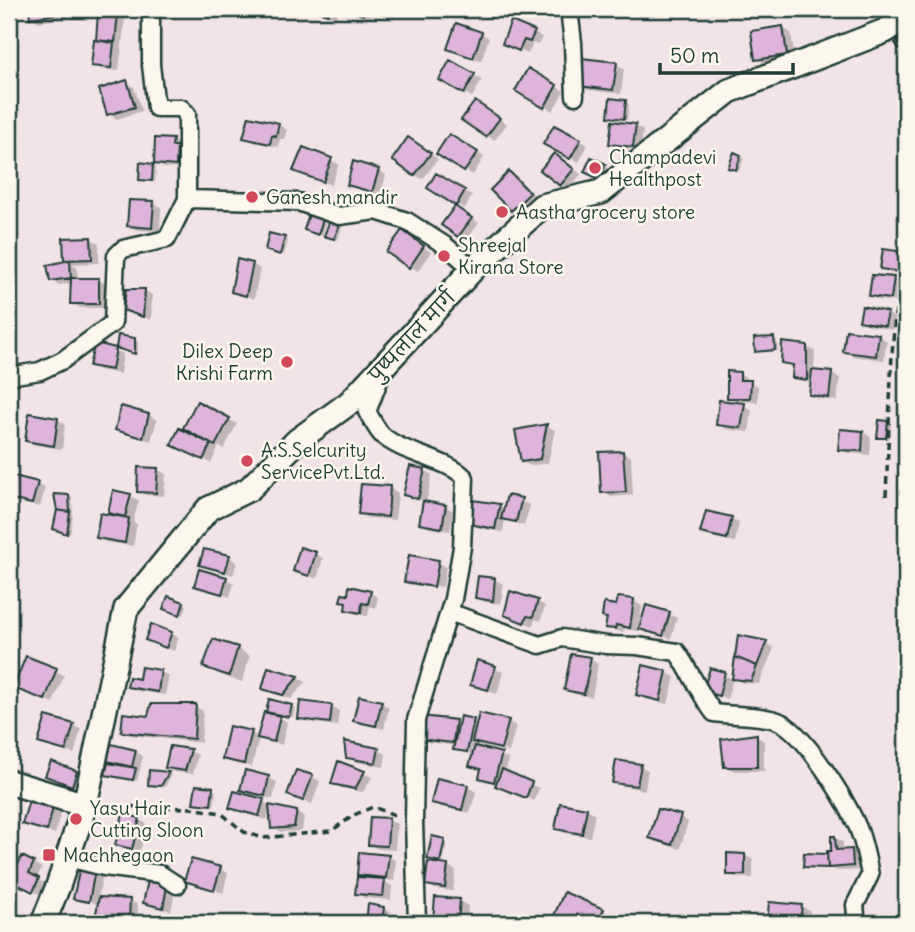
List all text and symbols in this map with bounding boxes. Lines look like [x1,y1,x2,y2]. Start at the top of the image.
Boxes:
scale bar [660,32,792,76]
text: 50 m [670,42,719,69]
place label: Champadevi Healthpost [609,145,716,191]
marker: Champadevi Healthpost [587,160,603,176]
place label: Ganesh mandir [266,185,398,209]
marker: Ganesh mandir [244,189,260,205]
place label: Aastha grocery store [516,200,695,224]
marker: Aastha grocery store [494,204,510,220]
place label: Shreejal Kirana Store [458,233,564,279]
marker: Shreejal Kirana Store [436,248,452,264]
street label: पुष्पलाल मार्ग [361,282,464,389]
place label: Dilex Deep Krishi Farm [176,339,273,385]
marker: Dilex Deep Krishi Farm [279,354,295,370]
place label: A.S.Selcurity ServicePvt.Ltd. [261,438,385,484]
marker: A.S.Selcurity ServicePvt.Ltd. [239,453,255,469]
place label: Yasu Hair Cutting Sloon [90,796,204,842]
marker: Yasu Hair Cutting Sloon [68,811,84,827]
place label: Machhegaon [63,843,174,867]
marker: Machhegaon [41,847,57,863]

